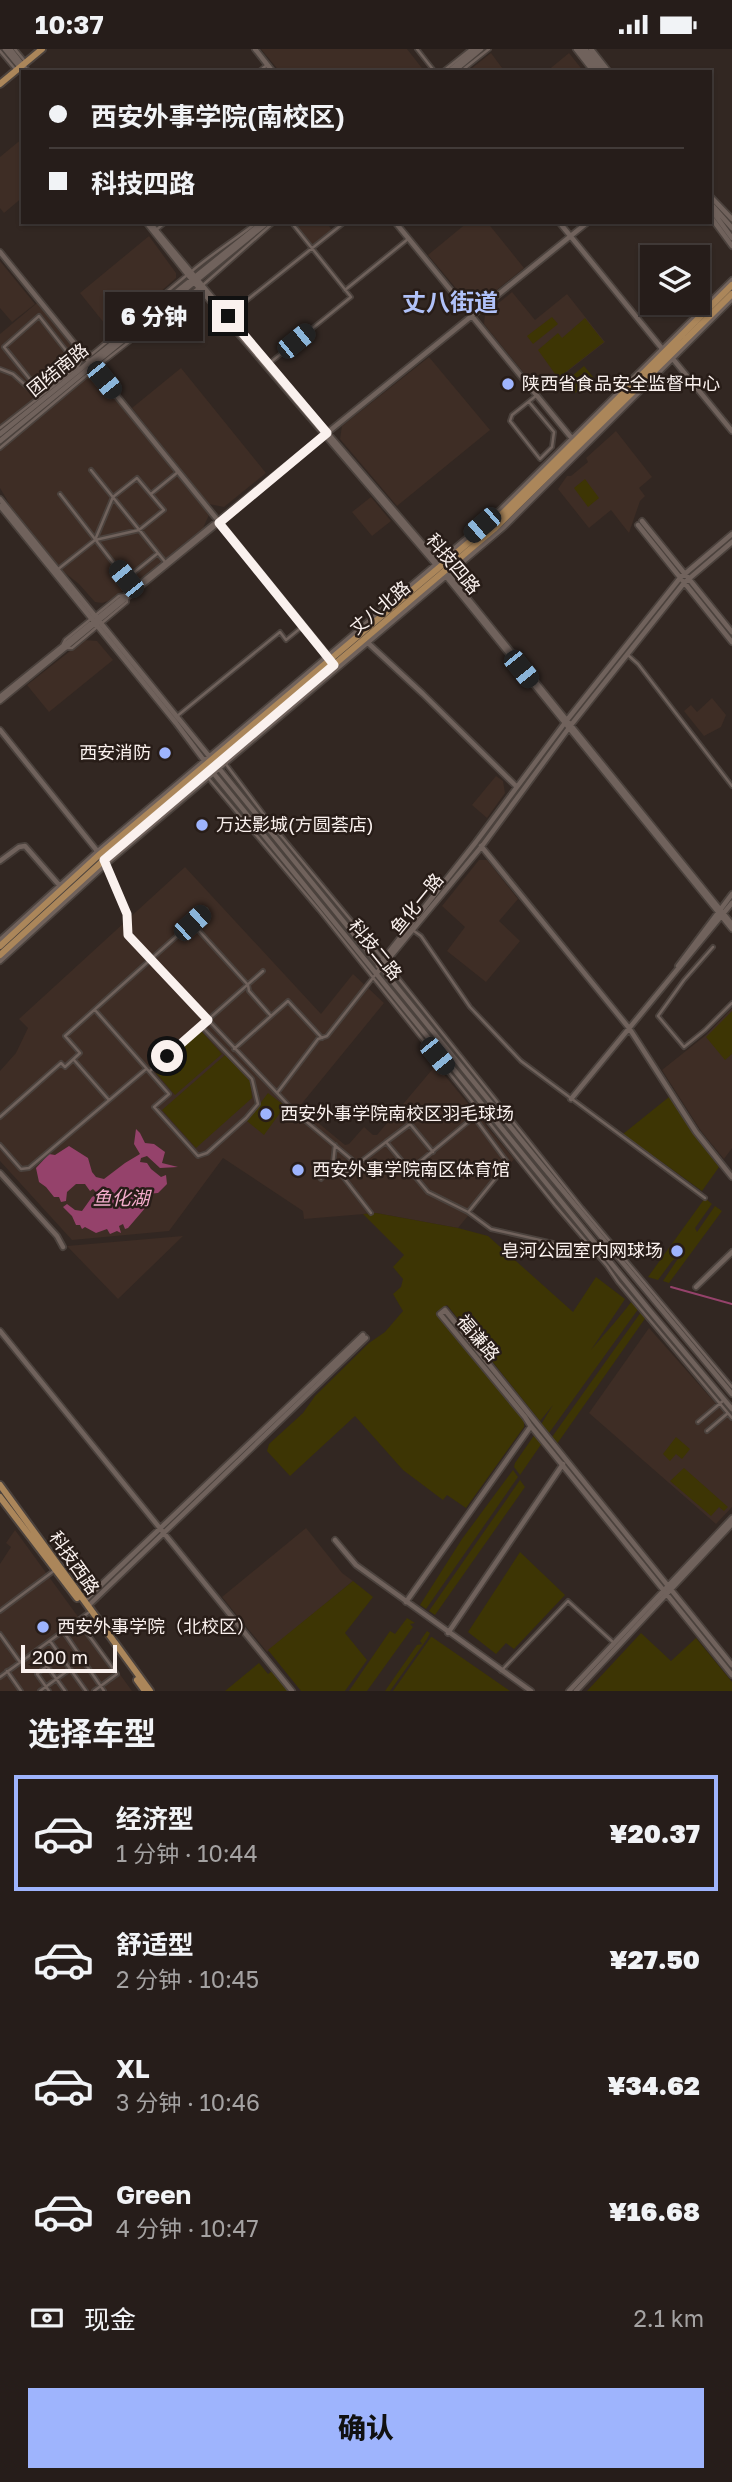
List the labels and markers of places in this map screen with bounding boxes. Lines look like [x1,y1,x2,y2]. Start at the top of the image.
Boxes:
place label: 陕西省食品安全监督中心 [522,372,720,394]
marker: 陕西省食品安全监督中心 [500,376,516,392]
place label: 西安消防 [79,741,151,763]
marker: 西安消防 [157,745,173,761]
place label: 万达影城(方圆荟店) [216,813,374,835]
marker: 万达影城(方圆荟店) [194,817,210,833]
place label: 西安外事学院南校区羽毛球场 [280,1102,514,1124]
marker: 西安外事学院南校区羽毛球场 [258,1106,274,1122]
place label: 西安外事学院南区体育馆 [312,1158,510,1180]
marker: 西安外事学院南区体育馆 [290,1162,306,1178]
place label: 皂河公园室内网球场 [501,1239,663,1261]
marker: 皂河公园室内网球场 [669,1243,685,1259]
place label: 西安外事学院（北校区） [57,1615,255,1637]
marker: 西安外事学院（北校区） [35,1619,51,1635]

